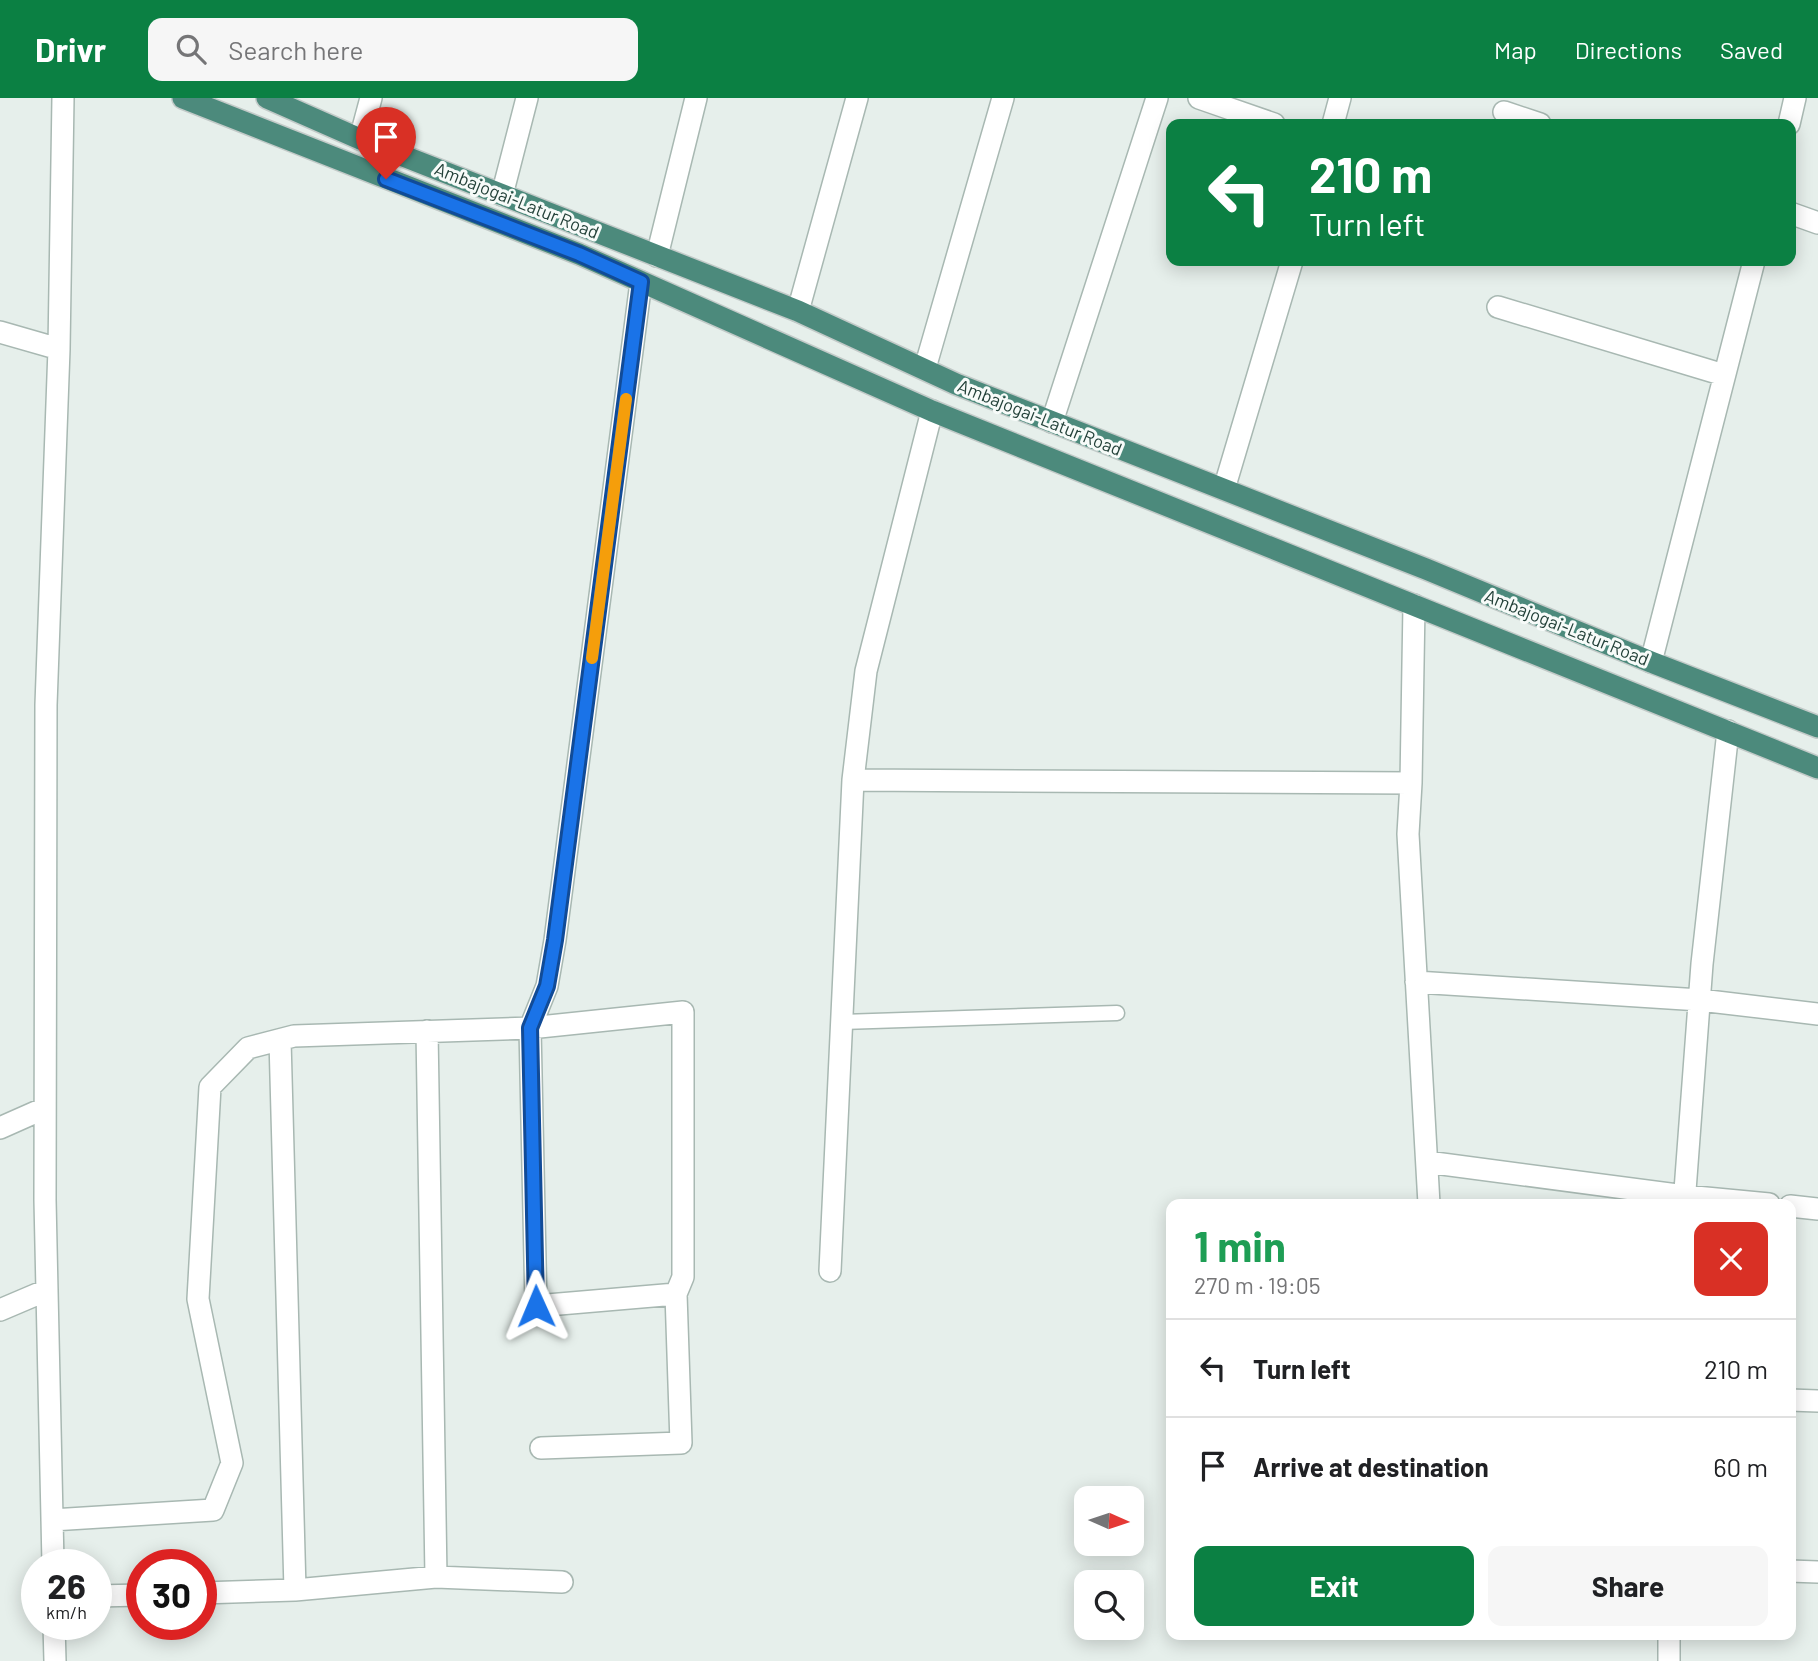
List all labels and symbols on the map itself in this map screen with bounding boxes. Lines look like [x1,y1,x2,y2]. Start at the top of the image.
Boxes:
pin [356,107,416,179]
street label: Ambajogai-Latur Road [432,157,602,243]
street label: Ambajogai-Latur Road [955,374,1125,460]
street label: Ambajogai-Latur Road [1482,584,1652,670]
position arrow [499,1269,573,1343]
north arrow [1074,1486,1144,1556]
speed limit sign: 30 [126,1549,217,1640]

